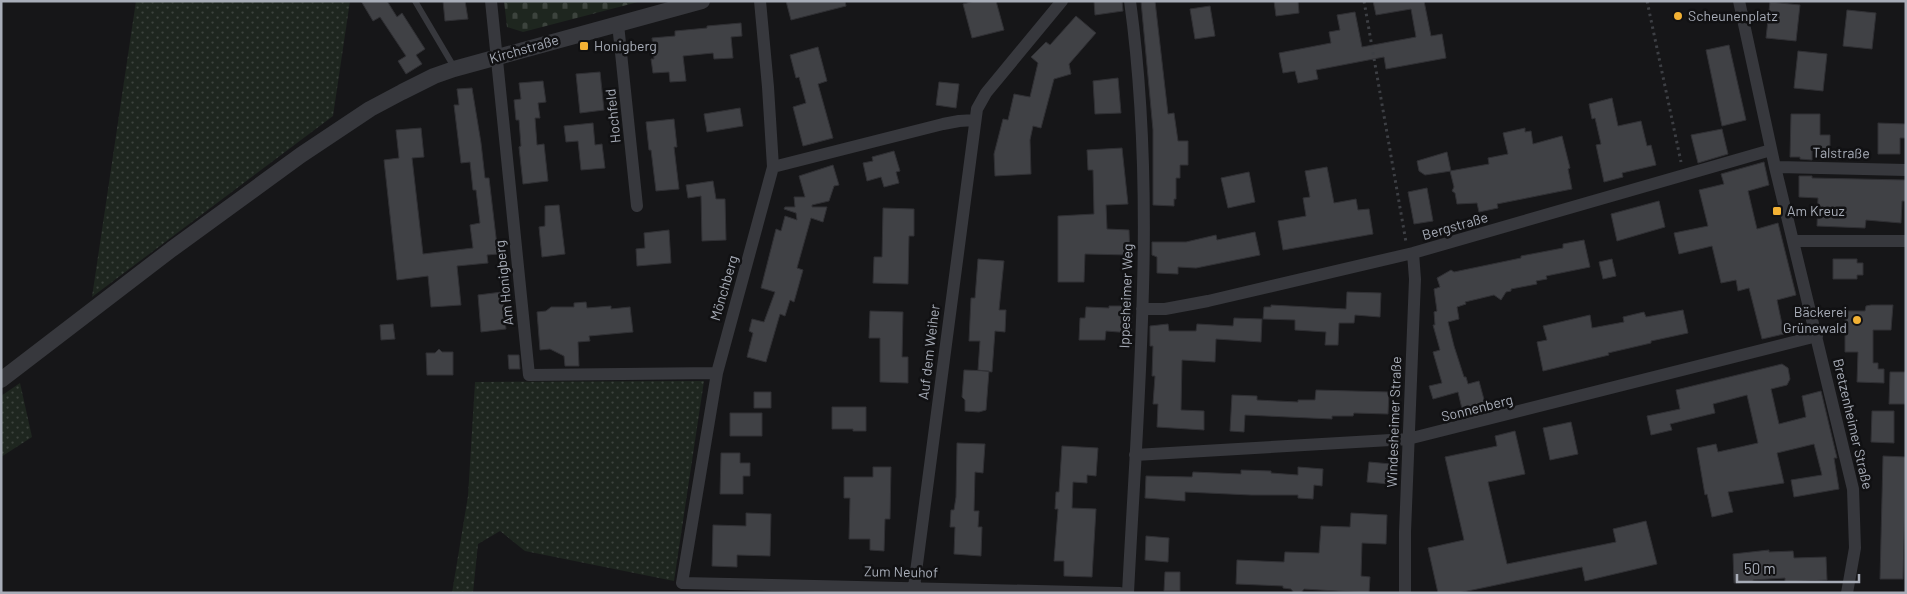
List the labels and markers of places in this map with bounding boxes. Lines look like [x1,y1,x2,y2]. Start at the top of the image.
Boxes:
place label: Scheunenplatz [1688,7,1778,24]
marker: Scheunenplatz [1672,10,1684,22]
place label: Honigberg [594,37,657,54]
marker: Honigberg [578,40,590,52]
place label: Am Kreuz [1787,202,1845,219]
marker: Am Kreuz [1771,205,1783,217]
place label: Bäckerei Grünewald [1783,303,1847,336]
marker: Bäckerei Grünewald [1851,314,1863,326]

